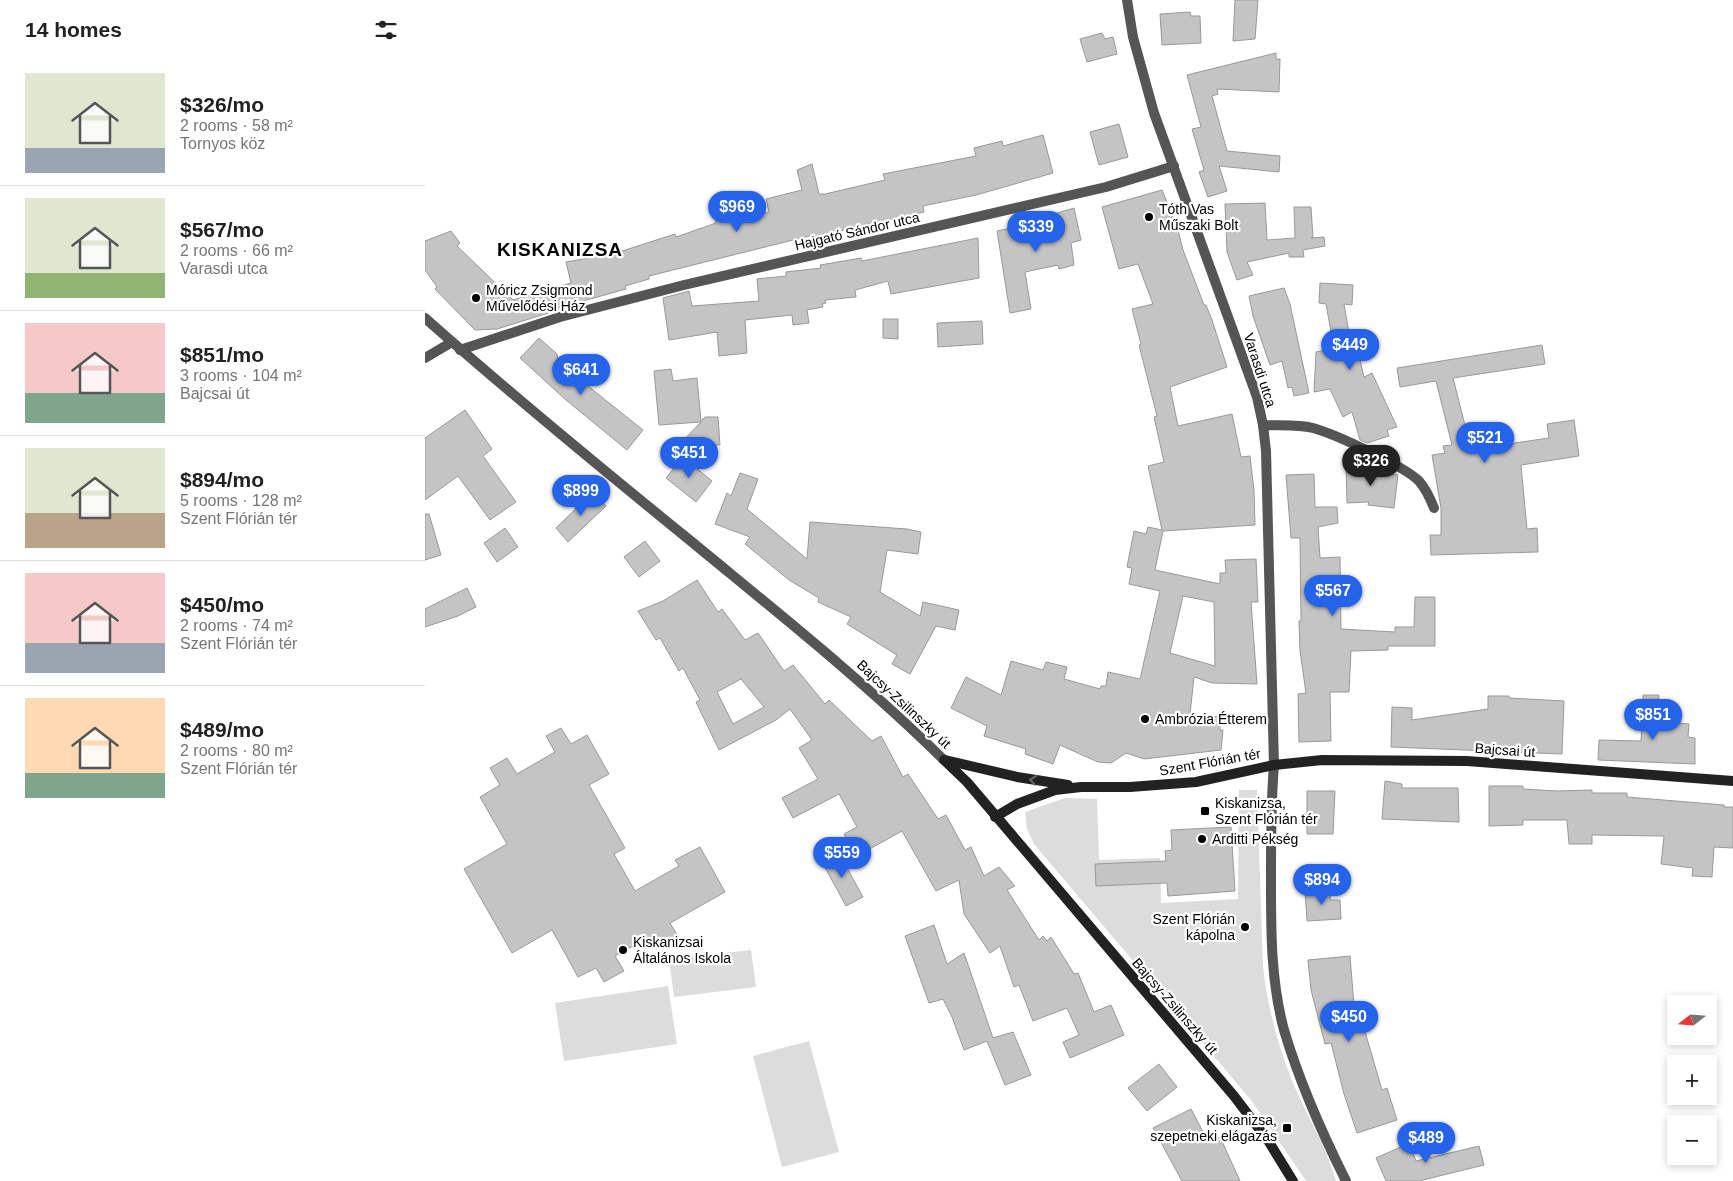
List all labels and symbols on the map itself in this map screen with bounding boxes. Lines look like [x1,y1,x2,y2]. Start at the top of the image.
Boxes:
pin: $969 [707,190,767,233]
place label: Tóth Vas Műszaki Bolt [1159,201,1238,233]
street label: Hajgató Sándor utca [793,209,921,253]
pin: $339 [1006,210,1066,253]
marker: Tóth Vas Műszaki Bolt [1143,211,1155,223]
district label: KISKANIZSA [497,239,623,260]
place label: Móricz Zsigmond Művelődési Ház [486,282,593,314]
marker: Móricz Zsigmond Művelődési Ház [470,292,482,304]
pin: $449 [1320,328,1380,371]
street label: Varasdi utca [1241,331,1280,409]
pin: $641 [551,354,611,396]
pin: $521 [1455,422,1515,464]
pin: $451 [659,436,719,479]
pin: $326 [1341,444,1401,487]
pin: $899 [551,474,611,517]
pin: $567 [1303,574,1363,617]
street label: Bajcsy-Zsilinszky út [854,656,954,752]
pin: $851 [1623,698,1683,741]
place label: Ambrózia Étterem [1155,711,1267,727]
marker: Ambrózia Étterem [1139,713,1151,725]
street label: Bajcsai út [1474,740,1536,760]
street label: Szent Flórián tér [1158,745,1262,779]
one-way arrow [1029,775,1037,785]
place label: Kiskanizsa, Szent Flórián tér [1215,795,1318,827]
marker: Kiskanizsa, Szent Flórián tér [1199,805,1211,817]
place label: Arditti Pékség [1212,831,1298,847]
marker: Arditti Pékség [1196,833,1208,845]
pin: $559 [812,836,872,879]
pin: $894 [1292,864,1352,906]
place label: Szent Flórián kápolna [1153,911,1235,943]
marker: Szent Flórián kápolna [1239,921,1251,933]
place label: Kiskanizsai Általános Iskola [633,934,731,966]
marker: Kiskanizsai Általános Iskola [617,944,629,956]
street label: Bajcsy-Zsilinszky út [1129,955,1221,1057]
north arrow [1667,995,1717,1045]
pin: $450 [1319,1000,1379,1043]
place label: Kiskanizsa, szepetneki elágazás [1150,1112,1277,1144]
marker: Kiskanizsa, szepetneki elágazás [1281,1122,1293,1134]
pin: $489 [1396,1122,1456,1164]

